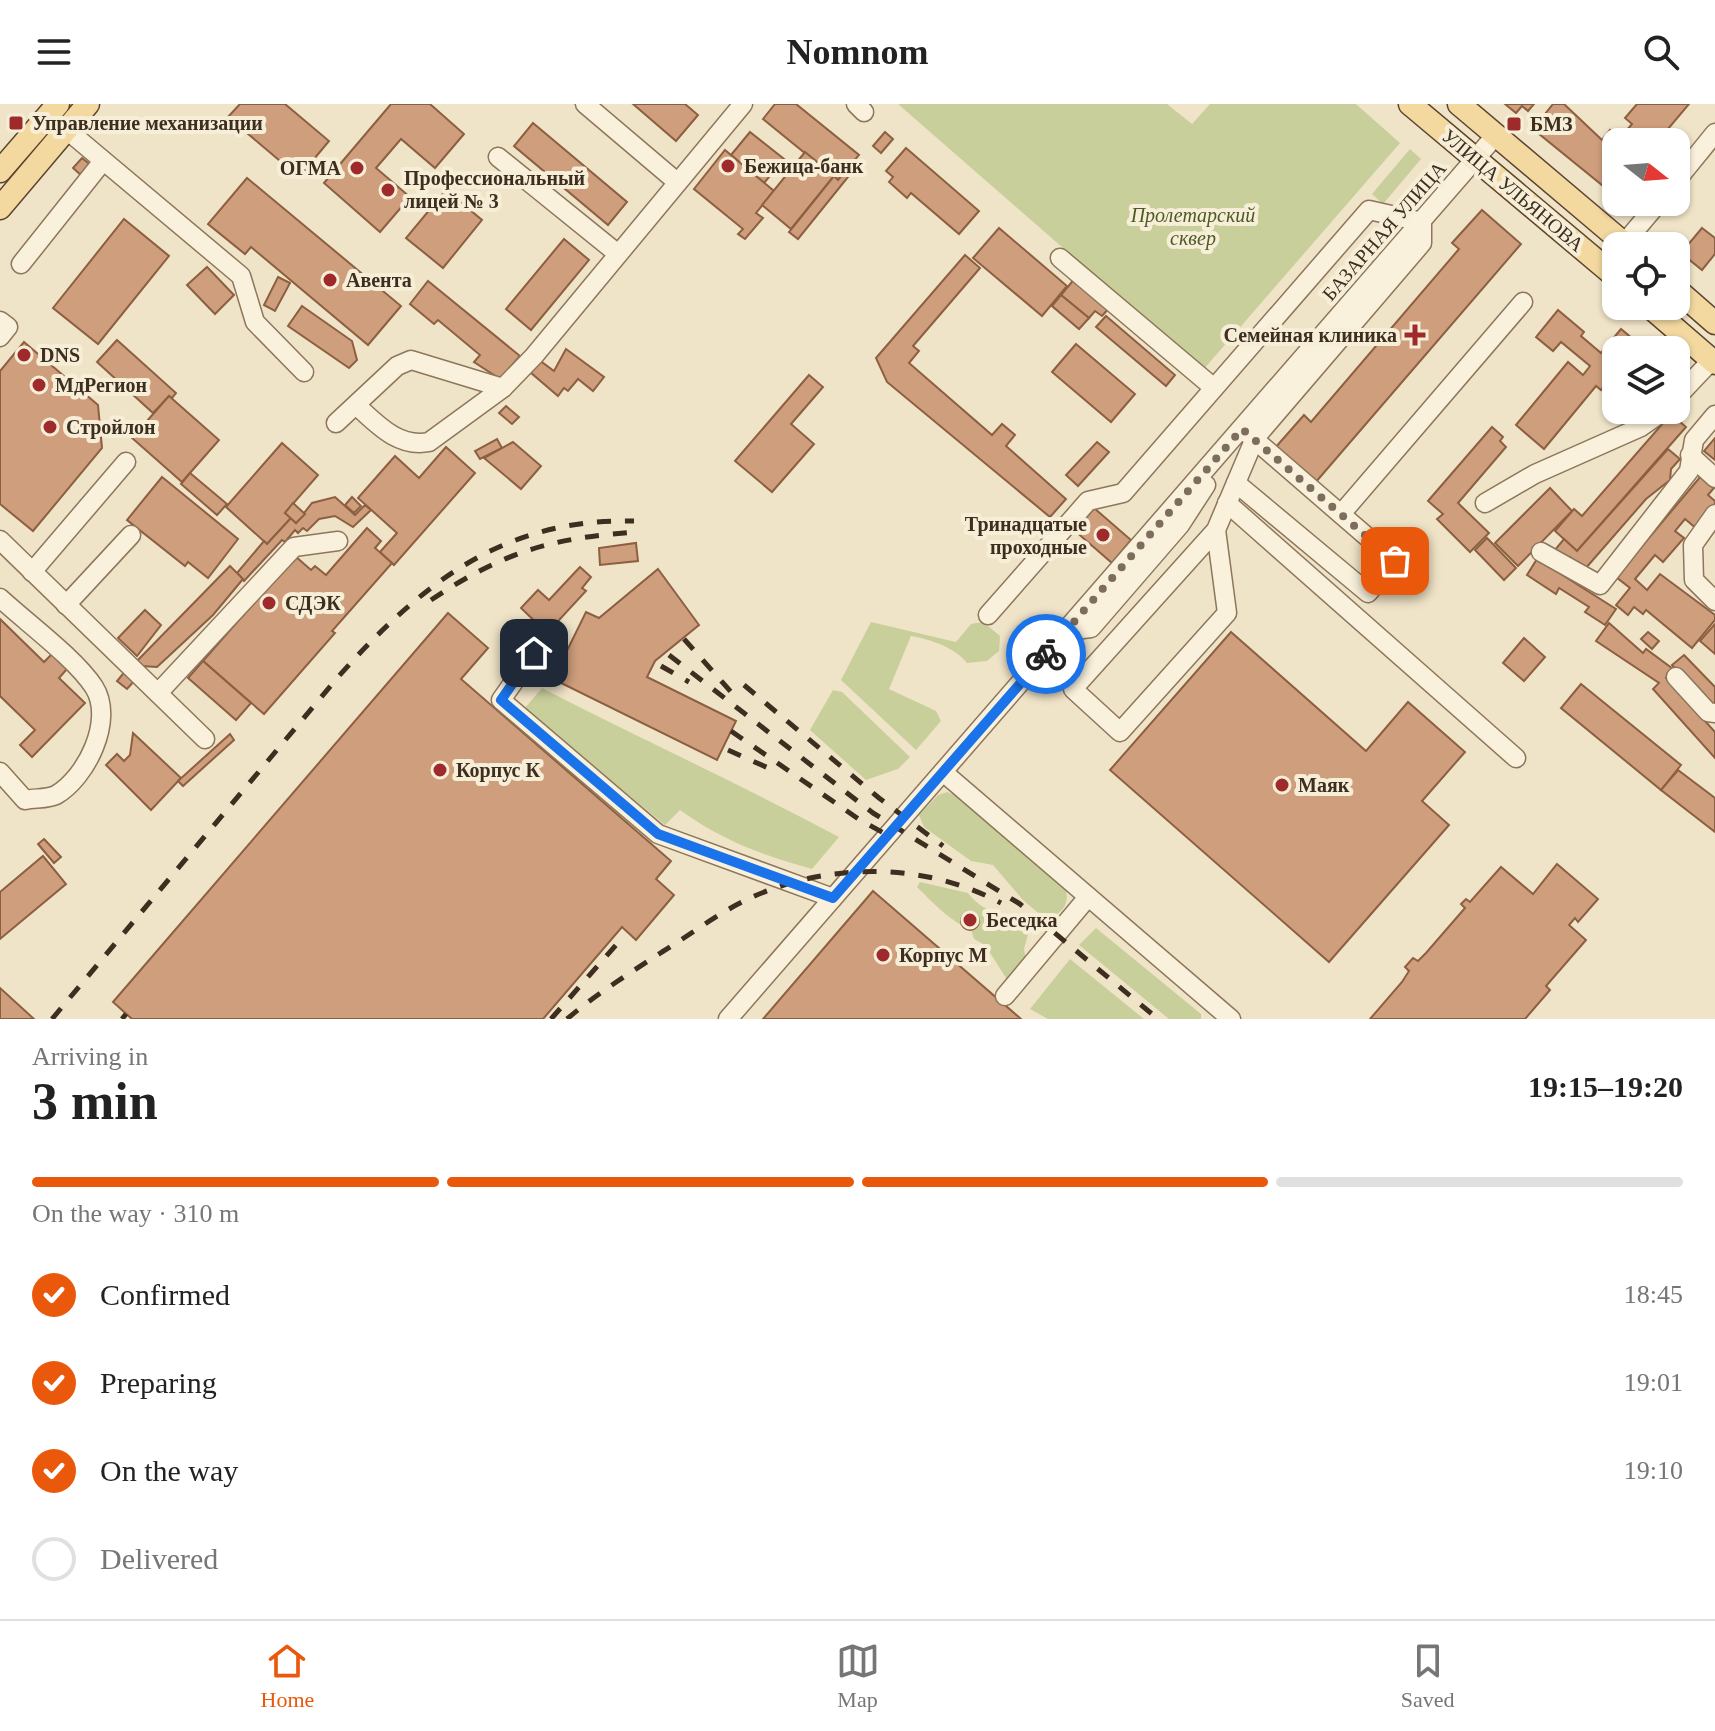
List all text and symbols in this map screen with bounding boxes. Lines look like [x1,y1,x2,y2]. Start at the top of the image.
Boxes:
icon: menu [32,30,76,74]
icon: search [1639,30,1683,74]
text: Nomnom [787,32,929,72]
place label: Управление механизации [32,112,263,135]
place label: БМЗ [1530,113,1573,135]
marker: Управление механизации [7,114,25,132]
marker: БМЗ [1505,115,1523,133]
street label: УЛИЦА УЛЬЯНОВА [1437,124,1589,257]
north arrow [1602,128,1690,216]
map controls [1602,128,1690,424]
place label: Бежица-банк [744,155,864,177]
place label: ОГМА [280,157,342,179]
marker: Бежица-банк [719,157,737,175]
street label: БАЗАРНАЯ УЛИЦА [1318,157,1451,306]
marker: ОГМА [348,159,366,177]
place label: Профессиональный лицей № 3 [404,167,585,212]
marker: Профессиональный лицей № 3 [379,181,397,199]
park label: Пролетарский сквер [1130,204,1255,250]
button: locate [1602,232,1690,320]
place label: Авента [346,269,412,291]
marker: Авента [321,271,339,289]
place label: Семейная клиника [1224,324,1397,346]
marker: Семейная клиника [1404,324,1426,346]
button: layers [1602,336,1690,424]
place label: DNS [40,344,80,366]
marker: DNS [15,346,33,364]
place label: МдРегион [55,374,147,396]
marker: МдРегион [30,376,48,394]
place label: Стройлон [66,416,156,439]
marker: Стройлон [41,418,59,436]
place label: Тринадцатые проходные [965,513,1087,559]
marker: Тринадцатые проходные [1094,526,1112,544]
pin [1361,527,1429,595]
icon: bag [1373,539,1417,583]
place label: СДЭК [285,592,341,615]
marker: СДЭК [260,594,278,612]
courier [1006,614,1086,694]
pin [500,619,568,687]
icon: home [512,631,556,675]
icon: bike [1024,632,1068,676]
place label: Корпус К [456,759,540,782]
marker: Корпус К [431,761,449,779]
place label: Маяк [1298,774,1350,796]
marker: Маяк [1273,776,1291,794]
place label: Беседка [986,909,1057,931]
marker: Беседка [961,911,979,929]
place label: Корпус М [899,944,987,967]
marker: Корпус М [874,946,892,964]
text: Arriving in [32,1042,148,1071]
text: 19:15–19:20 [1528,1070,1683,1103]
text: 3 min [32,1073,158,1130]
text: On the way · 310 m [32,1199,239,1228]
icon: check [32,1273,76,1317]
text: Confirmed [100,1278,230,1311]
text: 18:45 [1624,1280,1683,1309]
icon: check [32,1361,76,1405]
text: Preparing [100,1366,217,1399]
text: 19:01 [1624,1368,1683,1397]
icon: check [32,1449,76,1493]
text: On the way [100,1454,238,1487]
text: 19:10 [1624,1456,1683,1485]
text: Delivered [100,1542,218,1575]
tab: Home [261,1639,314,1713]
tab: Map [836,1639,880,1713]
tab: Saved [1401,1639,1454,1713]

